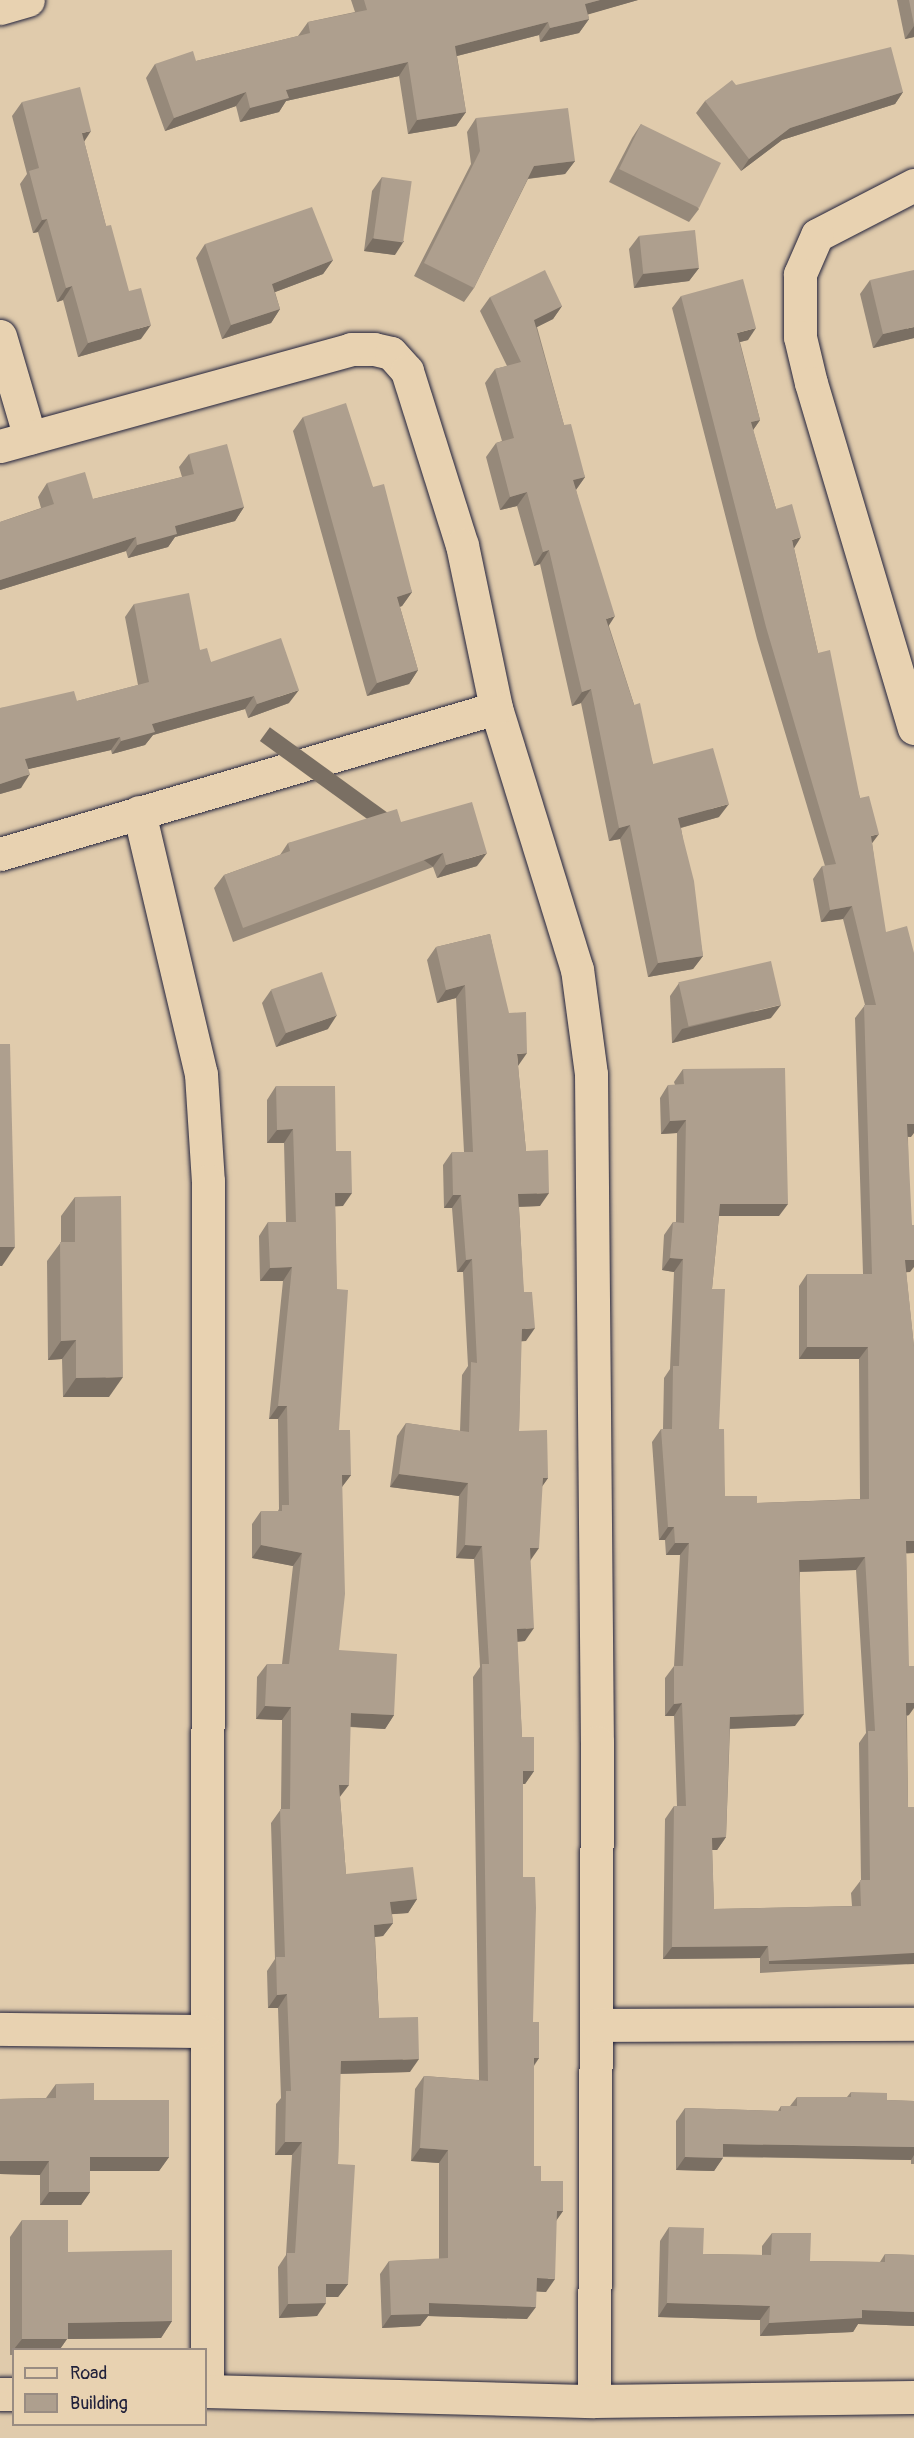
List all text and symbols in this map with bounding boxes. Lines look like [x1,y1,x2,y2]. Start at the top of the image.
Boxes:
legend [12,2348,207,2426]
text: Road [70,2362,107,2385]
text: Building [70,2392,128,2415]

